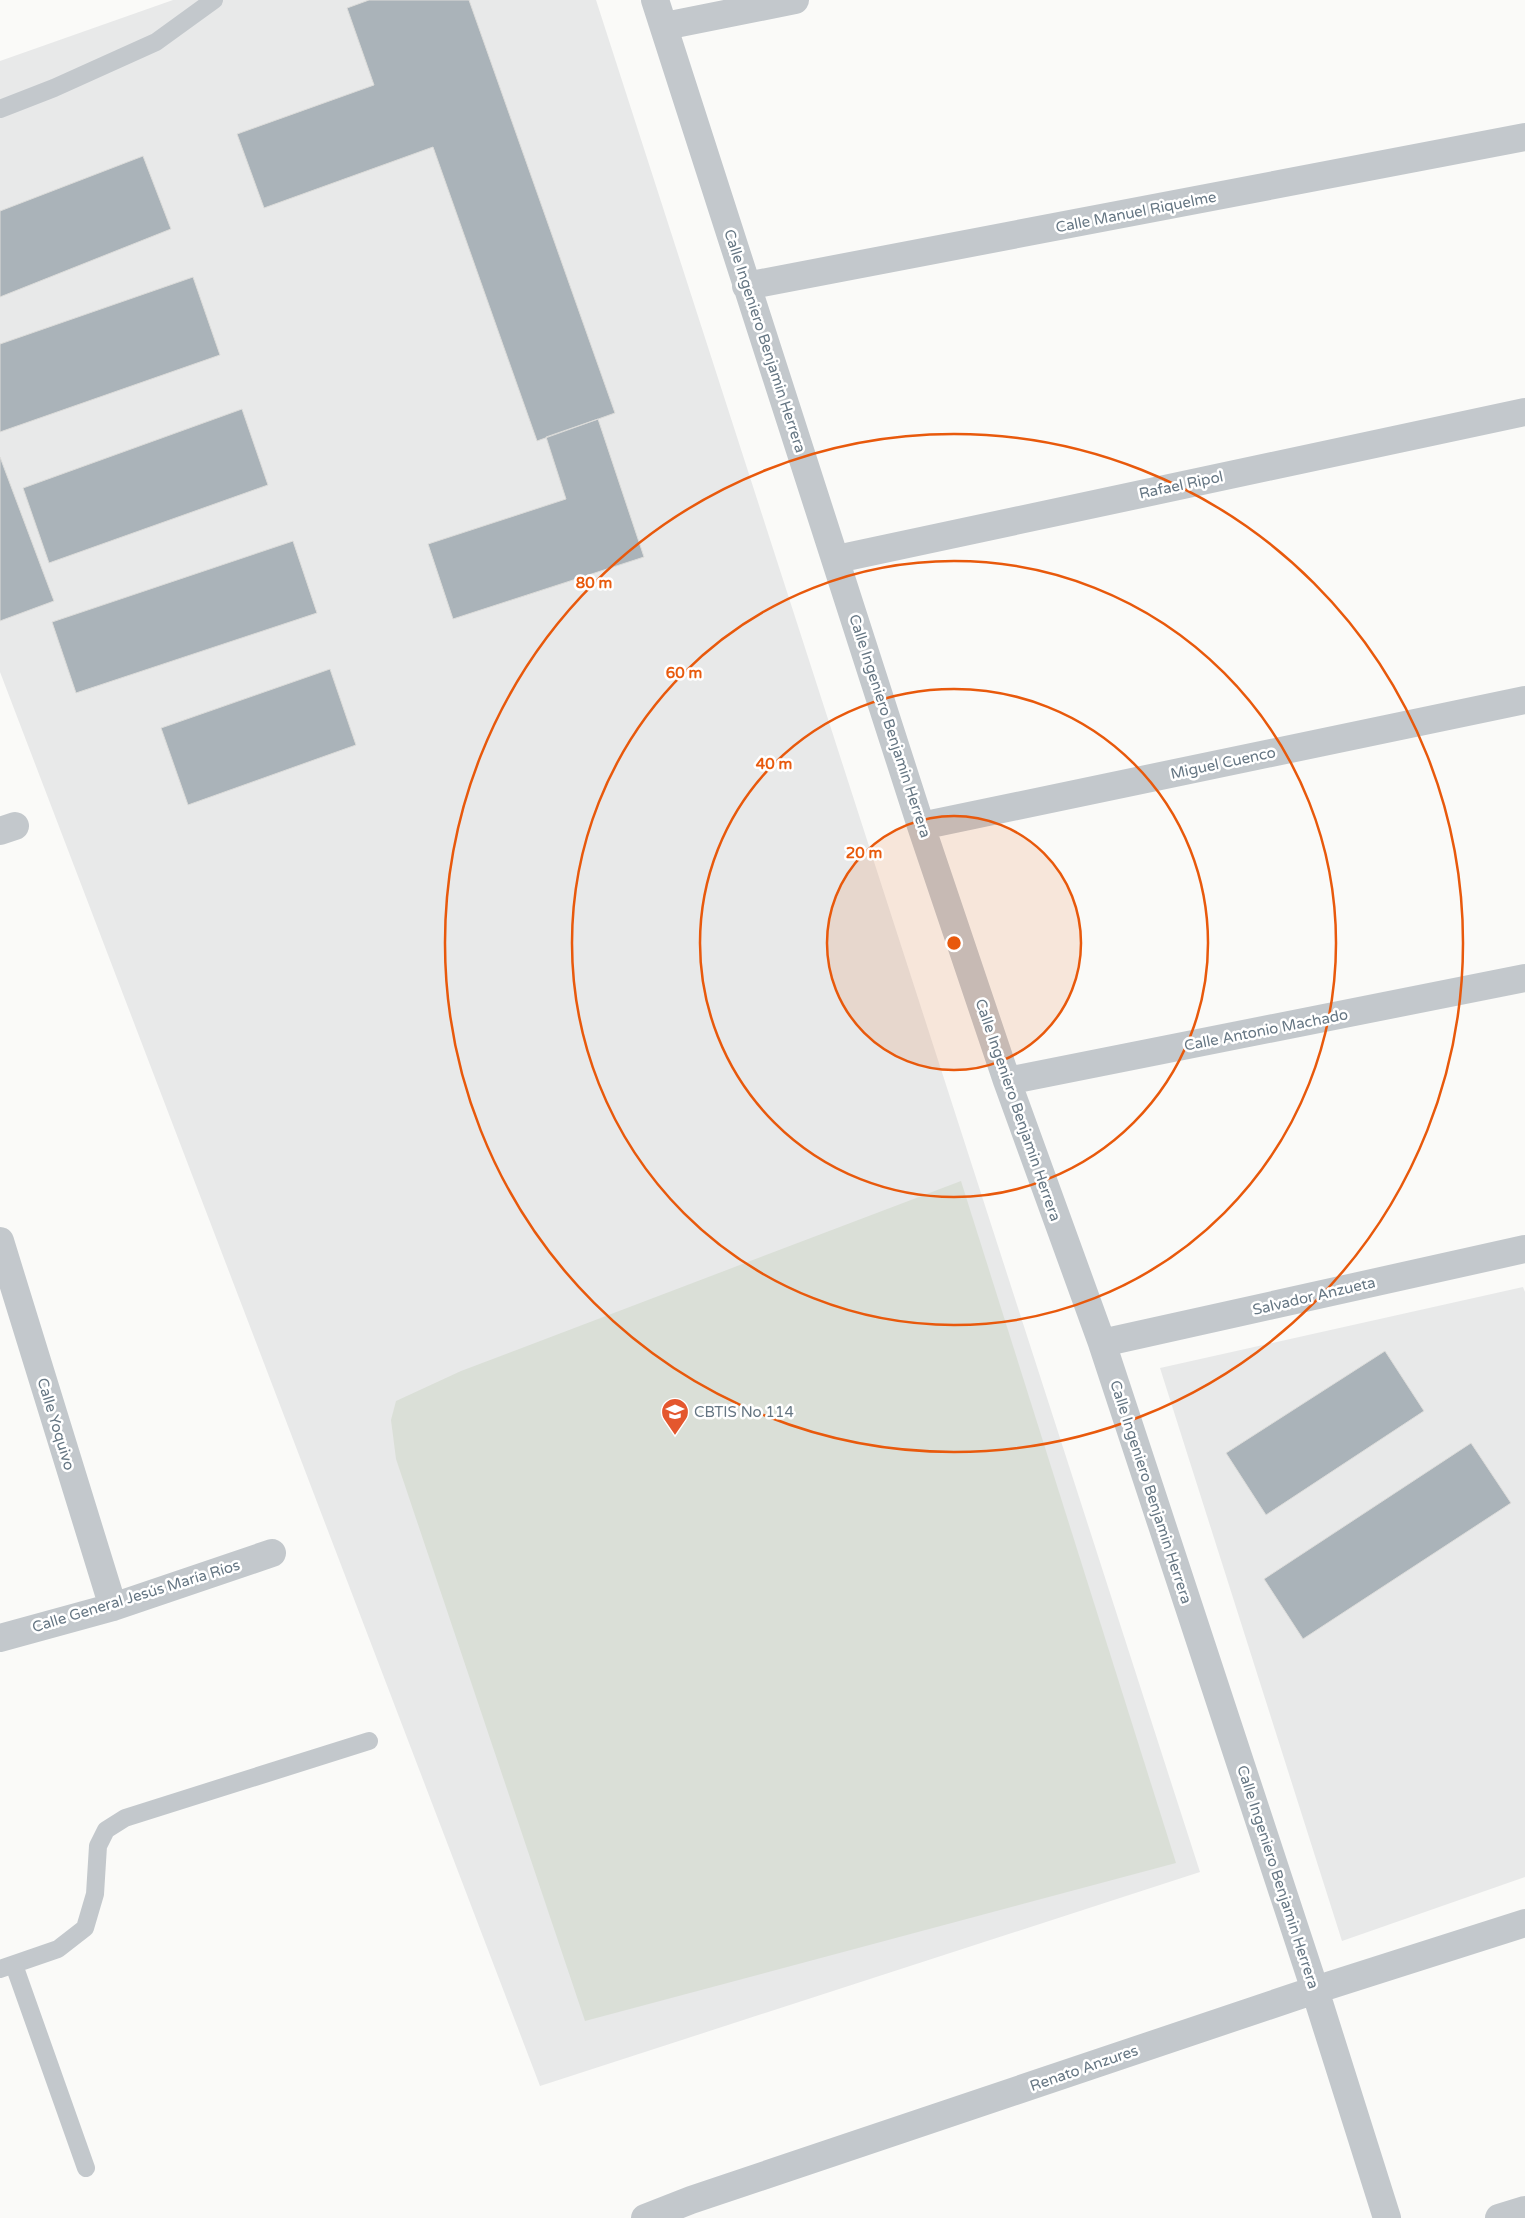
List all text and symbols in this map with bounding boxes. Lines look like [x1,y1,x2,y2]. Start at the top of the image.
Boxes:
street label: Calle Manuel Riquelme [1054,188,1218,236]
street label: Calle Ingeniero Benjamin Herrera [720,227,810,455]
street label: Rafael Ripol [1137,467,1225,503]
text: 80 m [576,574,612,592]
street label: Calle Ingeniero Benjamin Herrera [845,612,935,840]
text: 60 m [666,664,702,682]
street label: Miguel Cuenco [1169,743,1277,783]
text: 40 m [756,755,792,773]
text: 20 m [846,844,882,862]
centre of rings [945,934,963,952]
street label: Calle Ingeniero Benjamin Herrera [971,996,1065,1224]
street label: Calle Antonio Machado [1183,1005,1349,1055]
street label: Salvador Anzueta [1251,1273,1377,1319]
street label: Calle Yoquivo [33,1376,79,1472]
street label: Calle Ingeniero Benjamin Herrera [1106,1378,1196,1606]
school or university icon: CBTIS No 114 [660,1397,690,1436]
place label: CBTIS No 114 [694,1403,794,1421]
street label: Calle General Jesús María Ríos [30,1556,242,1636]
street label: Calle Ingeniero Benjamin Herrera [1233,1763,1323,1991]
street label: Renato Anzures [1028,2041,1140,2095]

